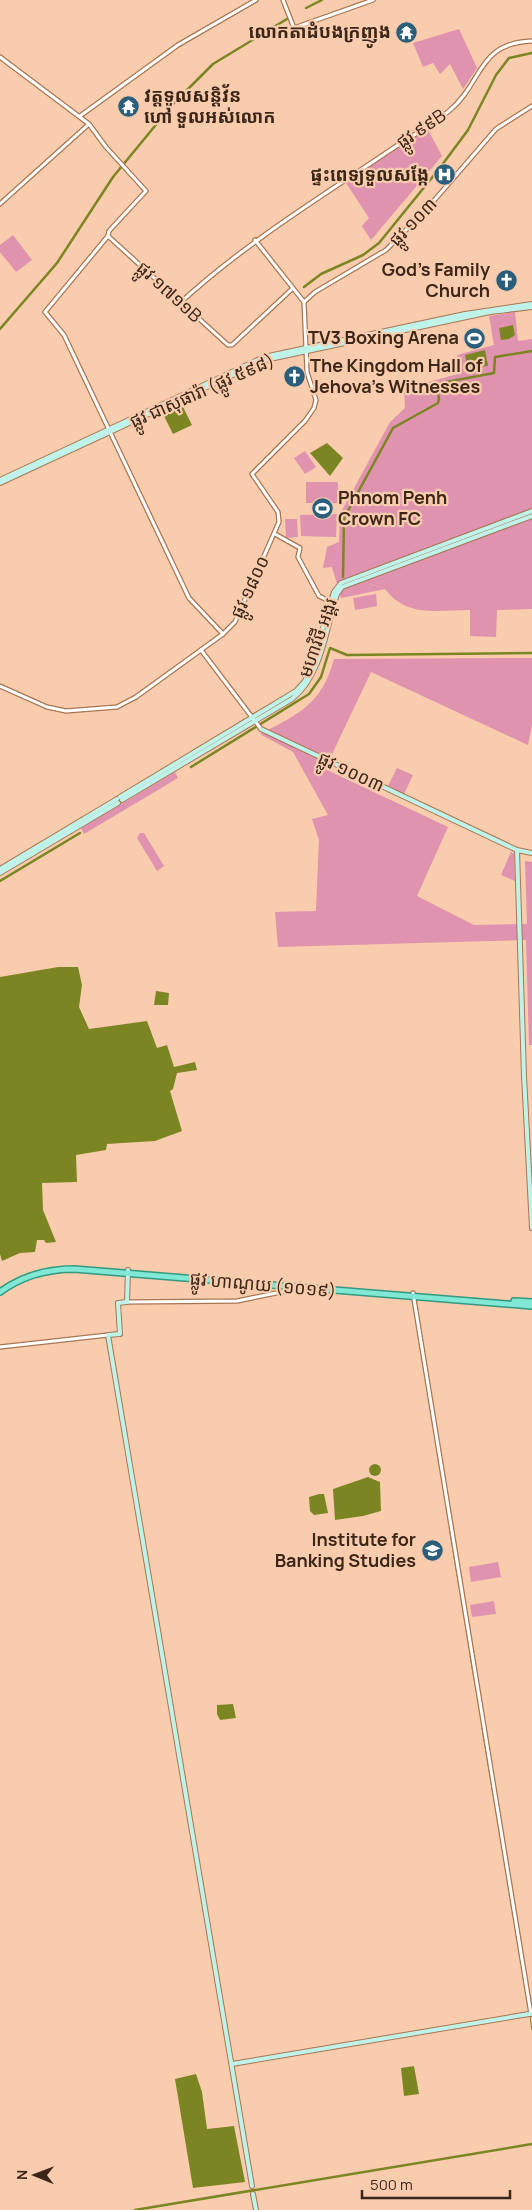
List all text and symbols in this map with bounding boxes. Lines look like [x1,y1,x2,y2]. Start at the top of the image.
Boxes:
place label: លោកតាដំបងក្រញូង [249,19,391,48]
temple icon: លោកតាដំបងក្រញូង [395,20,419,44]
place label: វត្តទូលសន្តិវ័ន ហៅ ទួលអស់លោក [144,83,276,128]
temple icon: វត្តទូលសន្តិវ័ន ហៅ ទួលអស់លោក [116,94,140,118]
street label: ផ្លូវ ៩៩B [391,103,453,158]
place label: ផ្ទះពេទ្យទួលសង្កែ [310,162,429,186]
hospital icon: ផ្ទះពេទ្យទួលសង្កែ [433,163,457,187]
street label: ផ្លូវ ១០៣ [383,192,445,255]
street label: ផ្លូវ ១៧១១B [128,255,208,331]
place label: God's Family Church [382,257,490,302]
church icon: God's Family Church [494,268,518,292]
place label: TV3 Boxing Arena [308,325,459,349]
sports icon: TV3 Boxing Arena [463,326,487,350]
street label: ផ្លូវ ជាសុផារ៉ា (ផ្លូវ ៥៩៨) [125,347,280,438]
place label: The Kingdom Hall of Jehova's Witnesses [310,353,483,398]
church icon: The Kingdom Hall of Jehova's Witnesses [282,364,306,388]
place label: Phnom Penh Crown FC [338,485,447,530]
sports icon: Phnom Penh Crown FC [310,496,334,520]
street label: ផ្លូវ ១៨០០ [224,551,279,624]
street label: មហាវិថី អង្គរ [292,595,342,681]
street label: ផ្លូវ ១០០៣ [312,745,389,802]
street label: ផ្លូវ ហាណូយ (១០១៩) [188,1266,337,1308]
place label: Institute for Banking Studies [275,1527,416,1572]
school or university icon: Institute for Banking Studies [420,1538,444,1562]
north arrow [10,2150,60,2200]
scale bar [362,2168,510,2200]
text: N [12,2170,31,2180]
text: 500 m [370,2174,413,2195]

